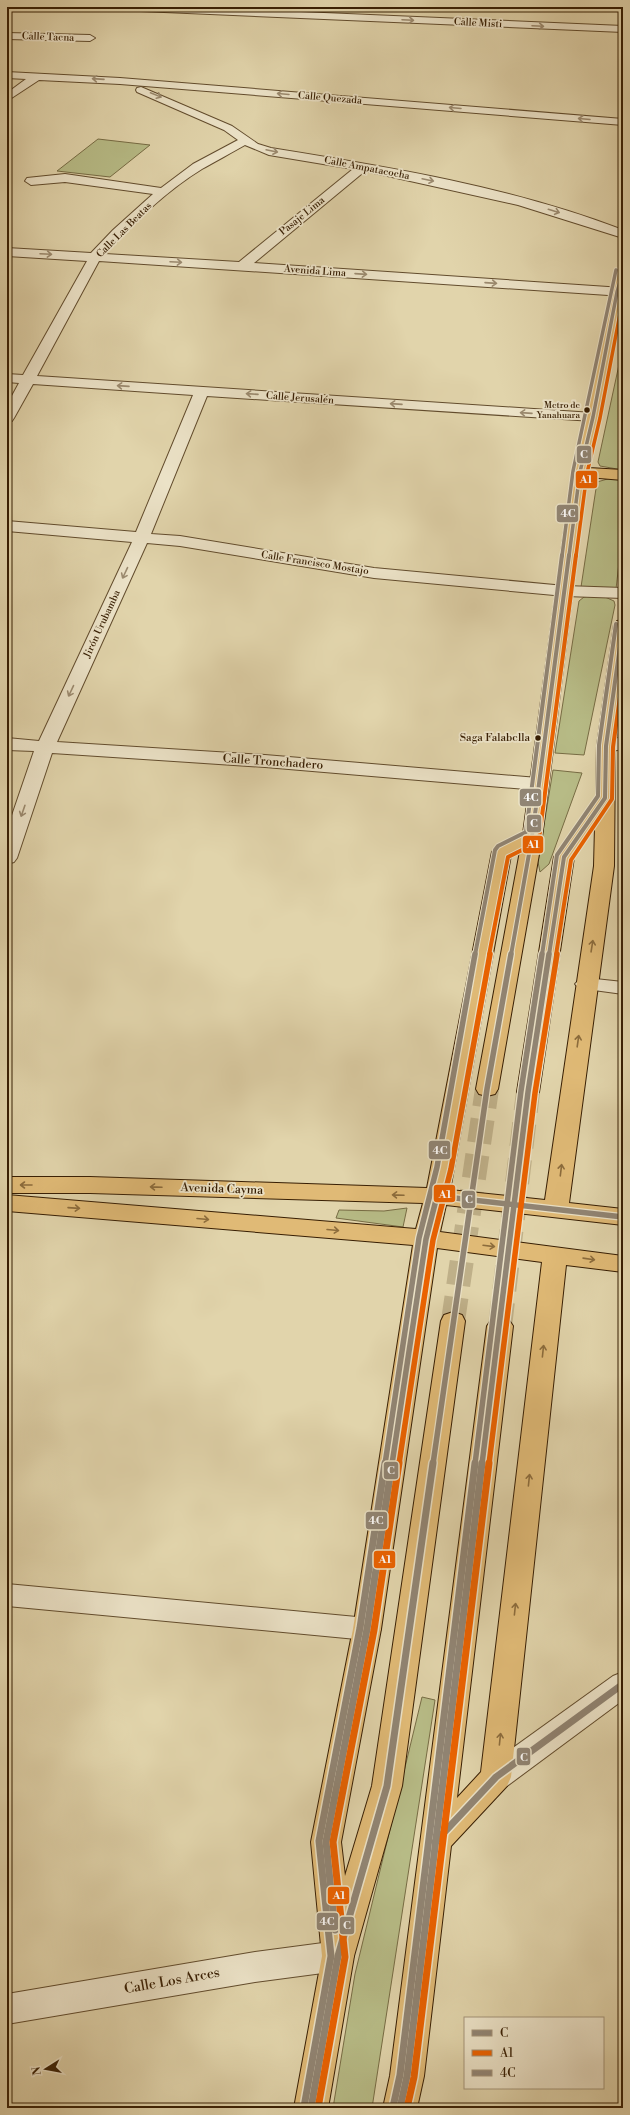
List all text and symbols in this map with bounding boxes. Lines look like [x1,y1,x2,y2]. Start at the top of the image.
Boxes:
one-way arrow [401,16,414,23]
street label: Calle Misti [454,16,503,30]
one-way arrow [531,22,544,29]
street label: Calle Tacna [22,30,75,44]
one-way arrow [92,76,105,83]
street label: Calle Quezada [298,89,363,107]
one-way arrow [277,91,290,98]
one-way arrow [149,92,161,100]
one-way arrow [449,105,462,112]
one-way arrow [578,115,591,122]
one-way arrow [266,148,279,156]
street label: Calle Ampatacocha [323,154,412,182]
one-way arrow [421,177,434,185]
street label: Pasaje Lima [277,193,328,238]
street label: Calle Las Beatas [94,200,154,260]
one-way arrow [547,208,559,216]
one-way arrow [39,251,52,258]
one-way arrow [169,258,182,266]
street label: Avenida Lima [283,263,347,279]
one-way arrow [354,271,367,278]
one-way arrow [484,280,497,287]
one-way arrow [117,382,130,389]
street label: Calle Jerusalén [266,390,334,406]
one-way arrow [246,391,259,398]
place label: Metro de Yanahuara [536,400,580,421]
one-way arrow [390,401,403,408]
marker: Metro de Yanahuara [582,405,592,415]
one-way arrow [520,409,533,416]
line badge: C [576,445,592,464]
text: C [580,448,588,462]
line badge: A1 [575,470,598,489]
text: A1 [578,473,593,487]
line badge: 4C [556,504,579,523]
text: 4C [560,507,576,521]
street label: Calle Francisco Mostajo [260,549,370,577]
one-way arrow [121,566,128,578]
street label: Jirón Urubamba [81,587,123,661]
one-way arrow [67,684,74,696]
place label: Saga Falabella [460,731,530,745]
marker: Saga Falabella [533,733,543,743]
street label: Calle Tronchadero [222,751,324,773]
line badge: 4C [519,788,542,807]
text: 4C [523,791,539,805]
one-way arrow [19,805,26,818]
line badge: C [526,814,542,833]
text: C [530,817,538,831]
line badge: A1 [522,835,544,854]
text: A1 [525,838,540,852]
one-way arrow [588,940,596,953]
one-way arrow [574,1035,582,1048]
line badge: 4C [428,1140,451,1160]
text: 4C [432,1144,448,1158]
one-way arrow [557,1164,565,1177]
street label: Avenida Cayma [179,1180,264,1198]
one-way arrow [20,1181,33,1189]
one-way arrow [150,1183,163,1191]
line badge: A1 [433,1184,456,1203]
text: A1 [437,1188,452,1202]
line badge: C [461,1190,476,1209]
one-way arrow [392,1191,405,1199]
text: C [465,1193,473,1207]
one-way arrow [67,1204,80,1211]
one-way arrow [196,1215,209,1222]
one-way arrow [326,1226,339,1233]
one-way arrow [482,1243,495,1250]
one-way arrow [582,1255,595,1263]
one-way arrow [539,1345,547,1358]
line badge: C [383,1461,399,1480]
text: C [387,1464,395,1478]
one-way arrow [525,1474,532,1487]
line badge: 4C [365,1511,388,1530]
text: 4C [368,1514,384,1528]
line badge: A1 [373,1550,396,1569]
text: A1 [377,1553,392,1567]
one-way arrow [511,1603,518,1616]
one-way arrow [497,1733,504,1746]
line badge: C [516,1747,531,1766]
text: C [520,1751,528,1765]
line badge: A1 [327,1886,350,1905]
text: A1 [331,1889,346,1903]
line badge: 4C [316,1912,339,1931]
text: 4C [319,1915,335,1929]
line badge: C [339,1916,355,1935]
text: C [343,1919,351,1933]
street label: Calle Los Arces [123,1964,221,1998]
legend [464,2017,604,2089]
text: C [500,2026,508,2041]
text: A1 [499,2046,514,2061]
north arrow [26,2049,66,2089]
text: N [29,2065,45,2076]
text: 4C [500,2066,515,2081]

